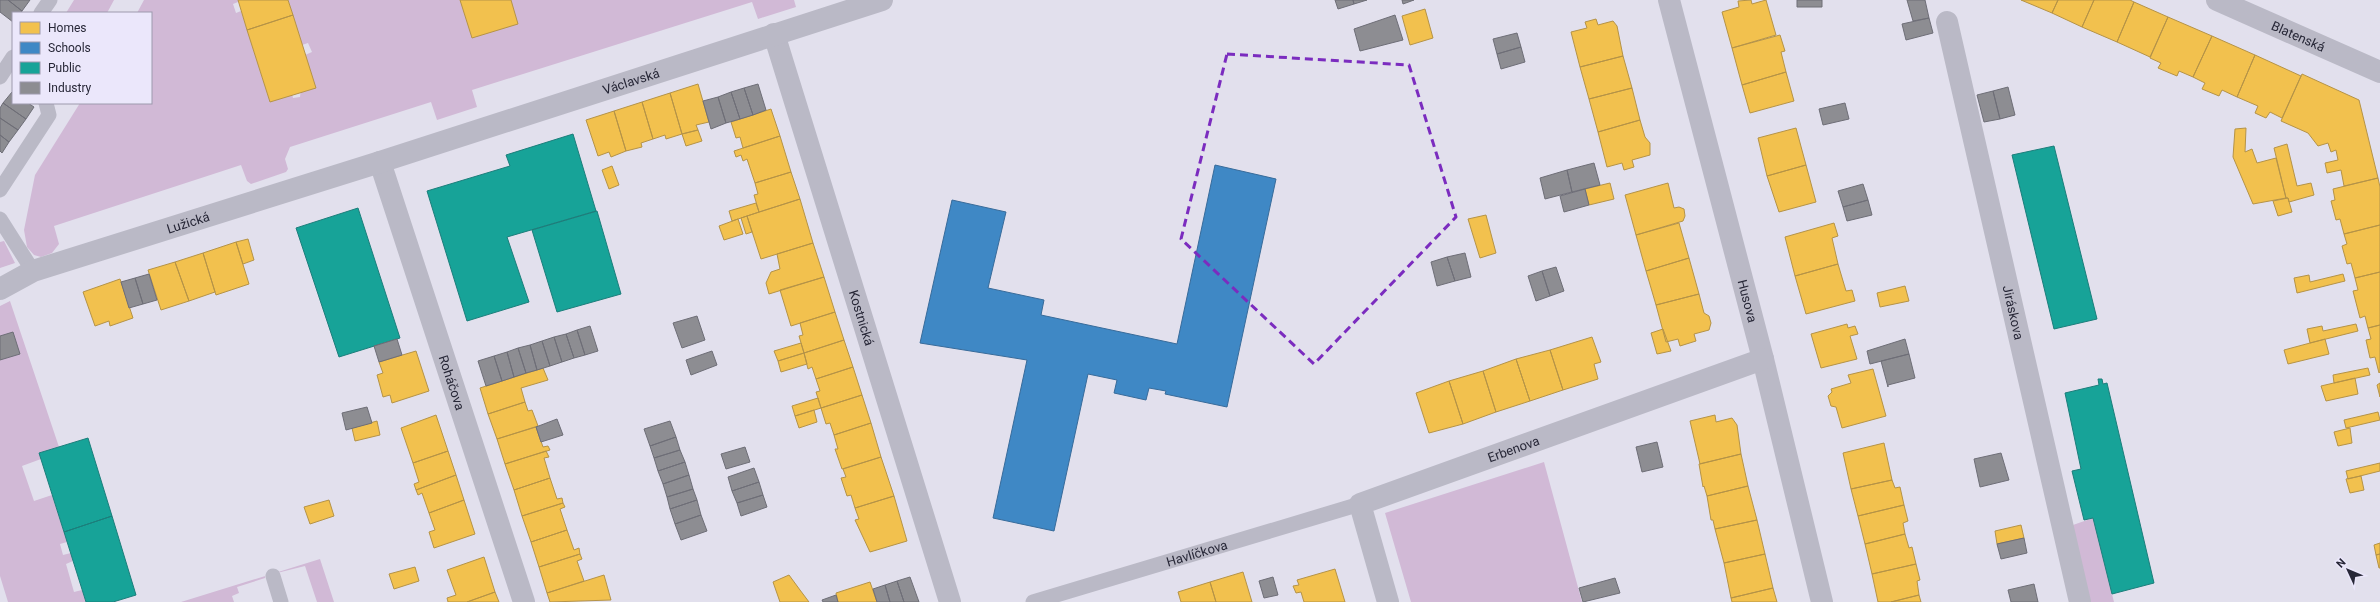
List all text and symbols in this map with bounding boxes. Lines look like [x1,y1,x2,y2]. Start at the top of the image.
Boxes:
legend [12,12,152,104]
street label: Blatenská [2269,18,2327,55]
text: Homes [48,21,86,35]
text: Schools [48,41,91,55]
text: Public [48,61,81,75]
street label: Václavská [601,65,661,98]
text: Industry [48,81,92,95]
street label: Lužická [165,209,211,237]
street label: Husova [1734,278,1760,324]
street label: Jiráskova [2000,284,2027,341]
street label: Kostnická [846,288,877,347]
street label: Roháčova [436,353,468,412]
street label: Erbenova [1486,433,1541,465]
street label: Havlíčkova [1165,537,1229,570]
north arrow [2328,550,2368,590]
text: N [2334,556,2349,571]

